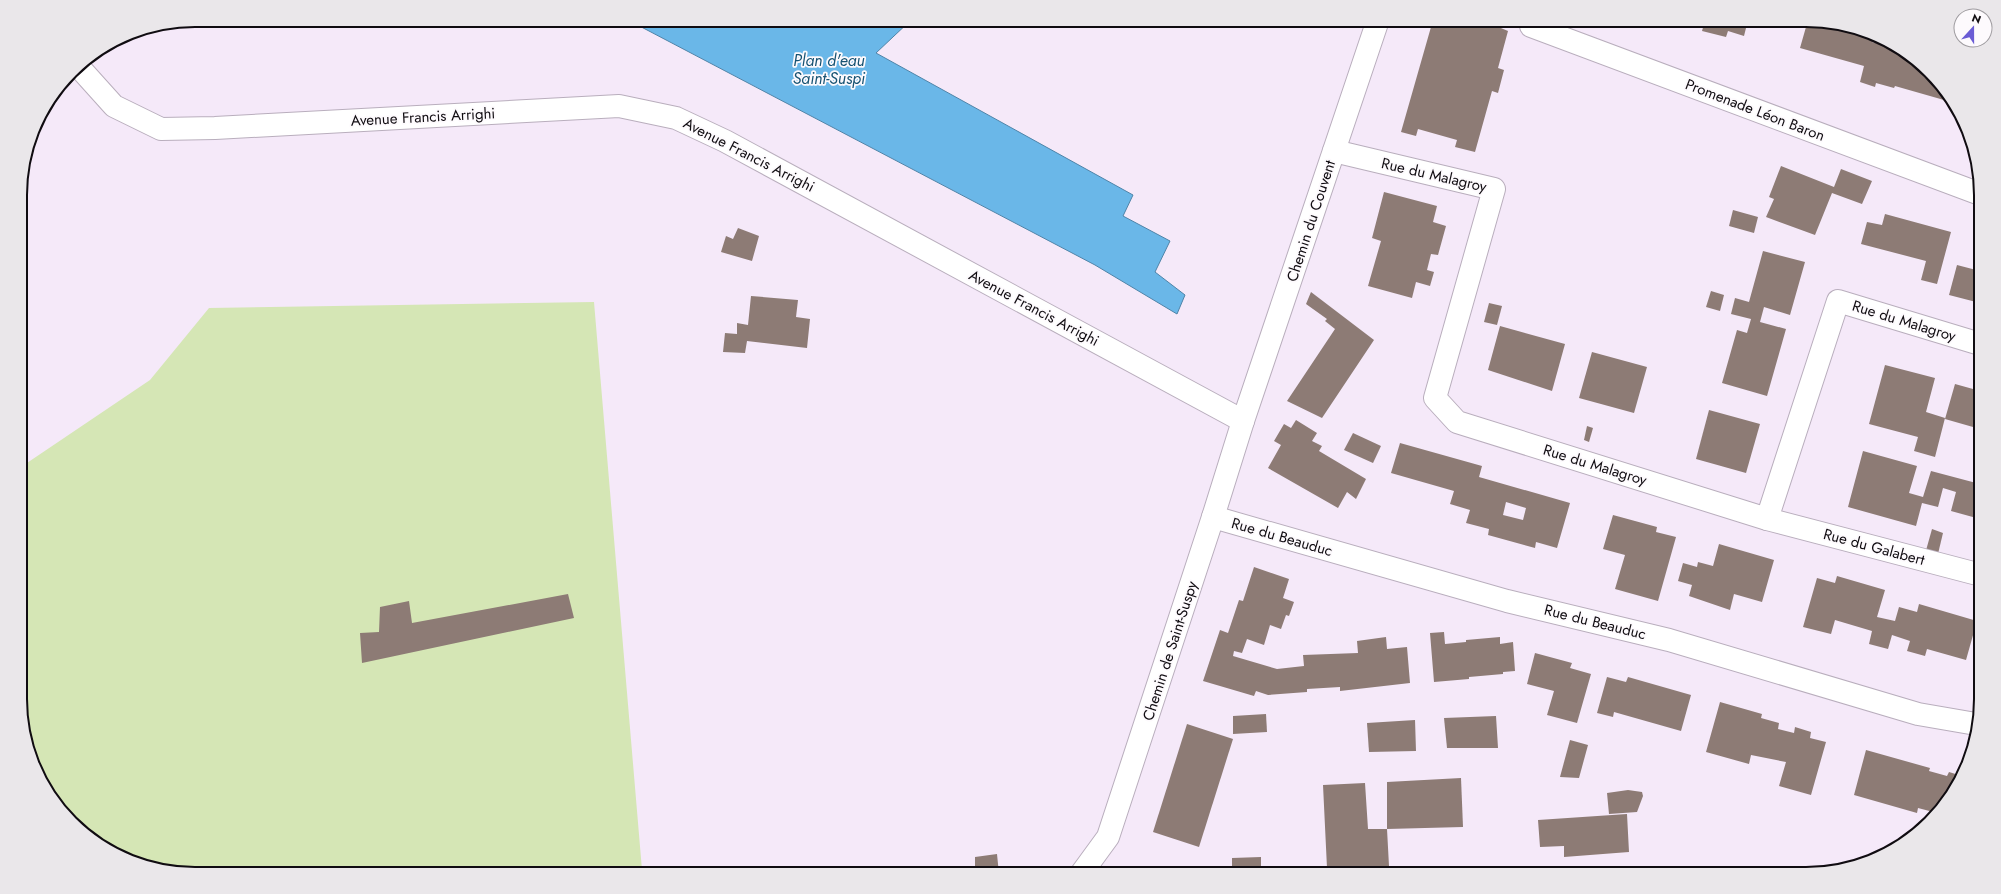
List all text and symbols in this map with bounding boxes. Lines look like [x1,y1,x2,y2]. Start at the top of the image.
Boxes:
north arrow [1953,8,1993,48]
text: N [1970,10,1984,28]
water label: Plan d'eau Saint-Suspi [793,49,866,90]
street label: Promenade Léon Baron [1682,73,1828,147]
street label: Avenue Francis Arrighi [350,102,496,132]
street label: Avenue Francis Arrighi [680,112,818,198]
street label: Rue du Malagroy [1379,152,1489,198]
street label: Chemin du Couvent [1281,157,1341,285]
street label: Avenue Francis Arrighi [965,264,1103,352]
street label: Rue du Malagroy [1849,295,1959,347]
street label: Rue du Malagroy [1540,439,1650,491]
street label: Rue du Beauduc [1229,512,1335,562]
street label: Rue du Galabert [1821,523,1927,571]
street label: Chemin de Saint-Suspy [1137,578,1203,724]
street label: Rue du Beauduc [1542,599,1648,645]

